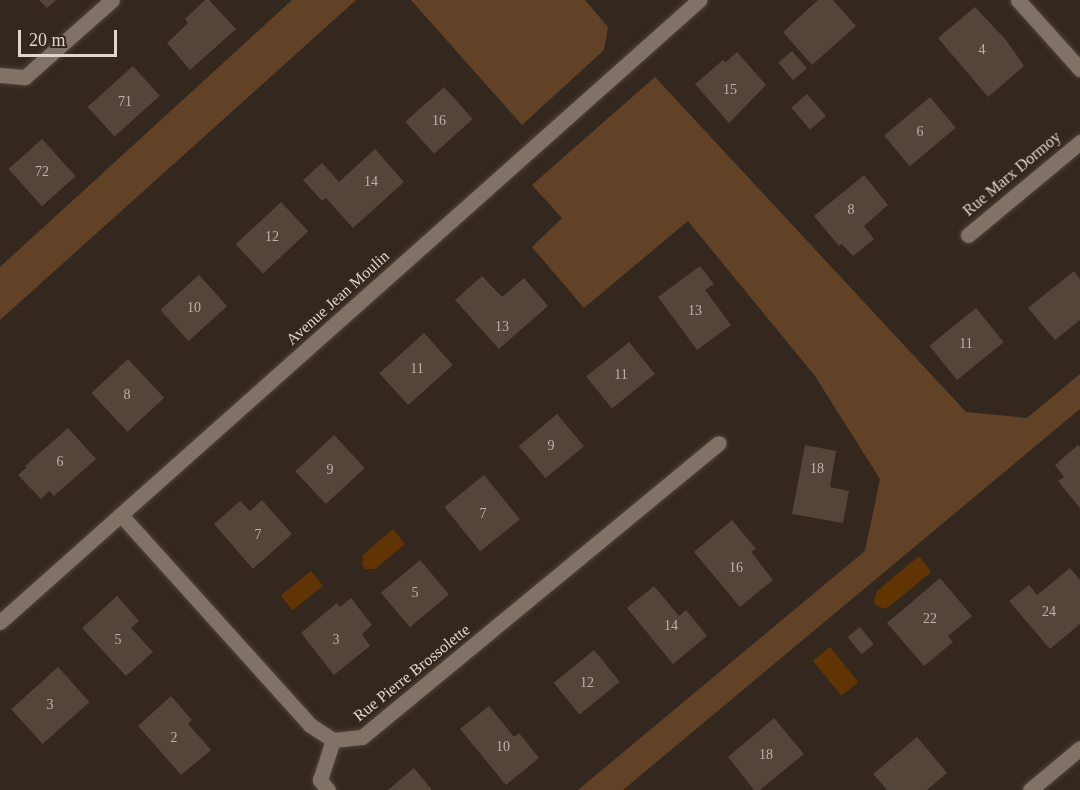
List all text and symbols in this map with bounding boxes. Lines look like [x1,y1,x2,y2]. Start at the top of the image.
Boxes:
scale bar [21,18,120,56]
text: 20 m [29,30,66,50]
house number: 4 [978,42,986,58]
house number: 15 [723,82,737,98]
house number: 71 [118,94,132,110]
house number: 16 [432,113,446,129]
house number: 6 [916,124,924,140]
street label: Rue Marx Dormoy [959,128,1065,220]
house number: 72 [35,164,49,180]
house number: 14 [364,174,378,190]
house number: 8 [848,202,855,218]
house number: 12 [265,229,279,245]
street label: Avenue Jean Moulin [282,247,394,349]
house number: 10 [187,300,201,316]
house number: 13 [688,303,702,319]
house number: 13 [495,319,509,335]
house number: 11 [959,336,973,352]
house number: 11 [410,361,424,377]
house number: 11 [614,367,628,383]
house number: 8 [124,387,130,403]
house number: 9 [548,438,554,454]
house number: 6 [56,454,64,470]
house number: 18 [810,461,824,477]
house number: 9 [326,462,334,478]
house number: 7 [480,506,486,522]
house number: 7 [254,527,262,543]
house number: 16 [729,560,743,576]
house number: 5 [412,585,418,601]
house number: 24 [1042,604,1056,620]
house number: 22 [923,611,937,627]
house number: 14 [664,618,678,634]
street label: Rue Pierre Brossolette [350,620,474,726]
house number: 5 [115,632,122,648]
house number: 3 [332,632,340,648]
house number: 12 [580,675,594,691]
house number: 3 [47,697,54,713]
house number: 2 [170,730,178,746]
house number: 10 [496,739,510,755]
house number: 18 [759,747,773,763]

